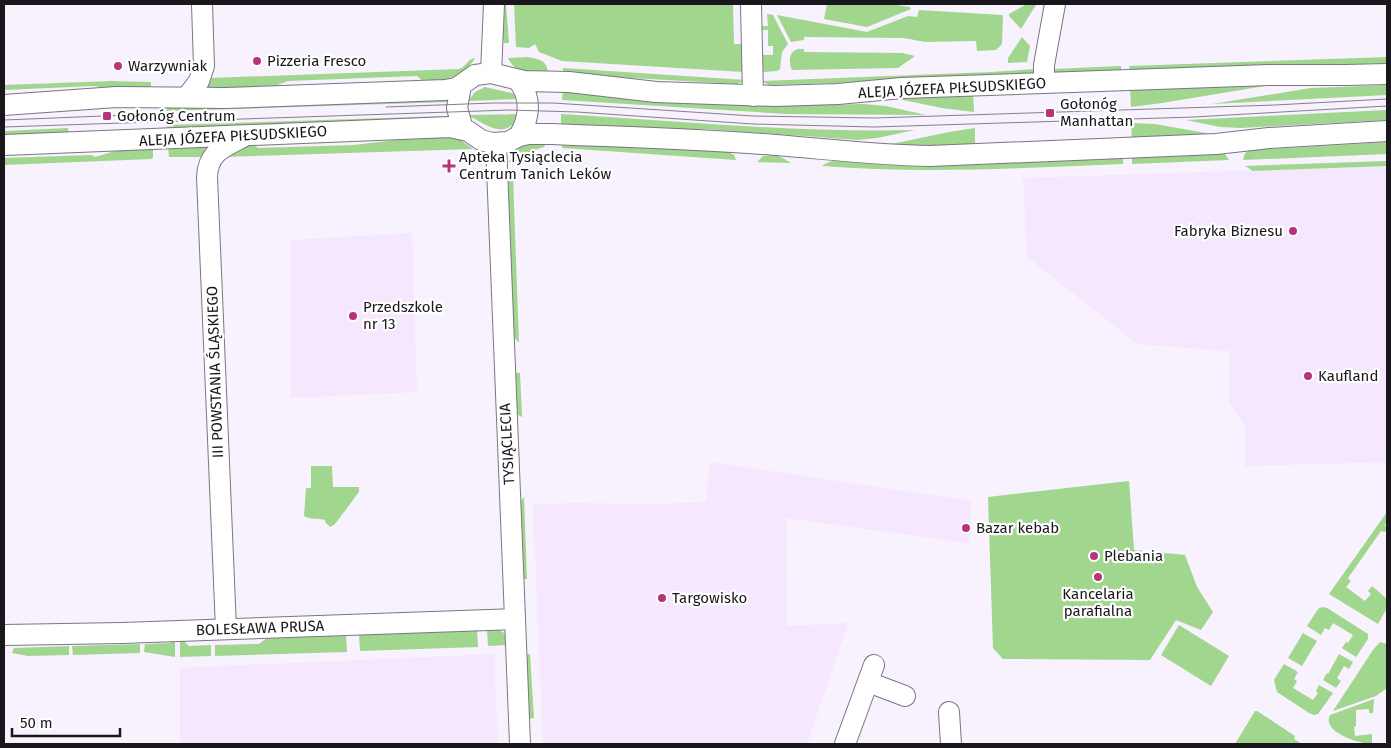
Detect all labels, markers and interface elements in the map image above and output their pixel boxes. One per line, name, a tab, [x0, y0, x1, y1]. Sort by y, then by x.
place label: Pizzeria Fresco	[267, 52, 366, 70]
marker: Pizzeria Fresco	[251, 55, 263, 67]
place label: Warzywniak	[128, 57, 208, 75]
marker: Warzywniak	[112, 60, 124, 72]
street label: ALEJA JÓZEFA PIŁSUDSKIEGO	[858, 74, 1046, 102]
place label: Gołonóg Manhattan	[1060, 95, 1133, 130]
place label: Gołonóg Centrum	[117, 107, 236, 125]
marker: Gołonóg Manhattan	[1044, 107, 1056, 119]
marker: Gołonóg Centrum	[101, 110, 113, 122]
street label: ALEJA JÓZEFA PIŁSUDSKIEGO	[139, 122, 327, 150]
place label: Apteka Tysiąclecia Centrum Tanich Leków	[459, 148, 612, 183]
marker: Apteka Tysiąclecia Centrum Tanich Leków	[443, 160, 455, 172]
place label: Fabryka Biznesu	[1174, 222, 1283, 240]
marker: Fabryka Biznesu	[1287, 225, 1299, 237]
street label: III POWSTANIA ŚLĄSKIEGO	[203, 285, 227, 459]
place label: Przedszkole nr 13	[363, 298, 443, 333]
marker: Przedszkole nr 13	[347, 310, 359, 322]
place label: Kaufland	[1318, 367, 1378, 385]
marker: Kaufland	[1302, 370, 1314, 382]
street label: TYSIĄCLECIA	[496, 402, 518, 485]
place label: Bazar kebab	[976, 519, 1059, 537]
marker: Bazar kebab	[960, 522, 972, 534]
place label: Plebania	[1104, 547, 1163, 565]
marker: Plebania	[1088, 550, 1100, 562]
marker: Kancelaria parafialna	[1092, 571, 1104, 583]
place label: Kancelaria parafialna	[1062, 585, 1134, 620]
place label: Targowisko	[672, 589, 747, 607]
marker: Targowisko	[656, 592, 668, 604]
street label: BOLESŁAWA PRUSA	[195, 617, 325, 639]
scale bar	[12, 706, 120, 738]
text: 50 m	[20, 714, 53, 732]

